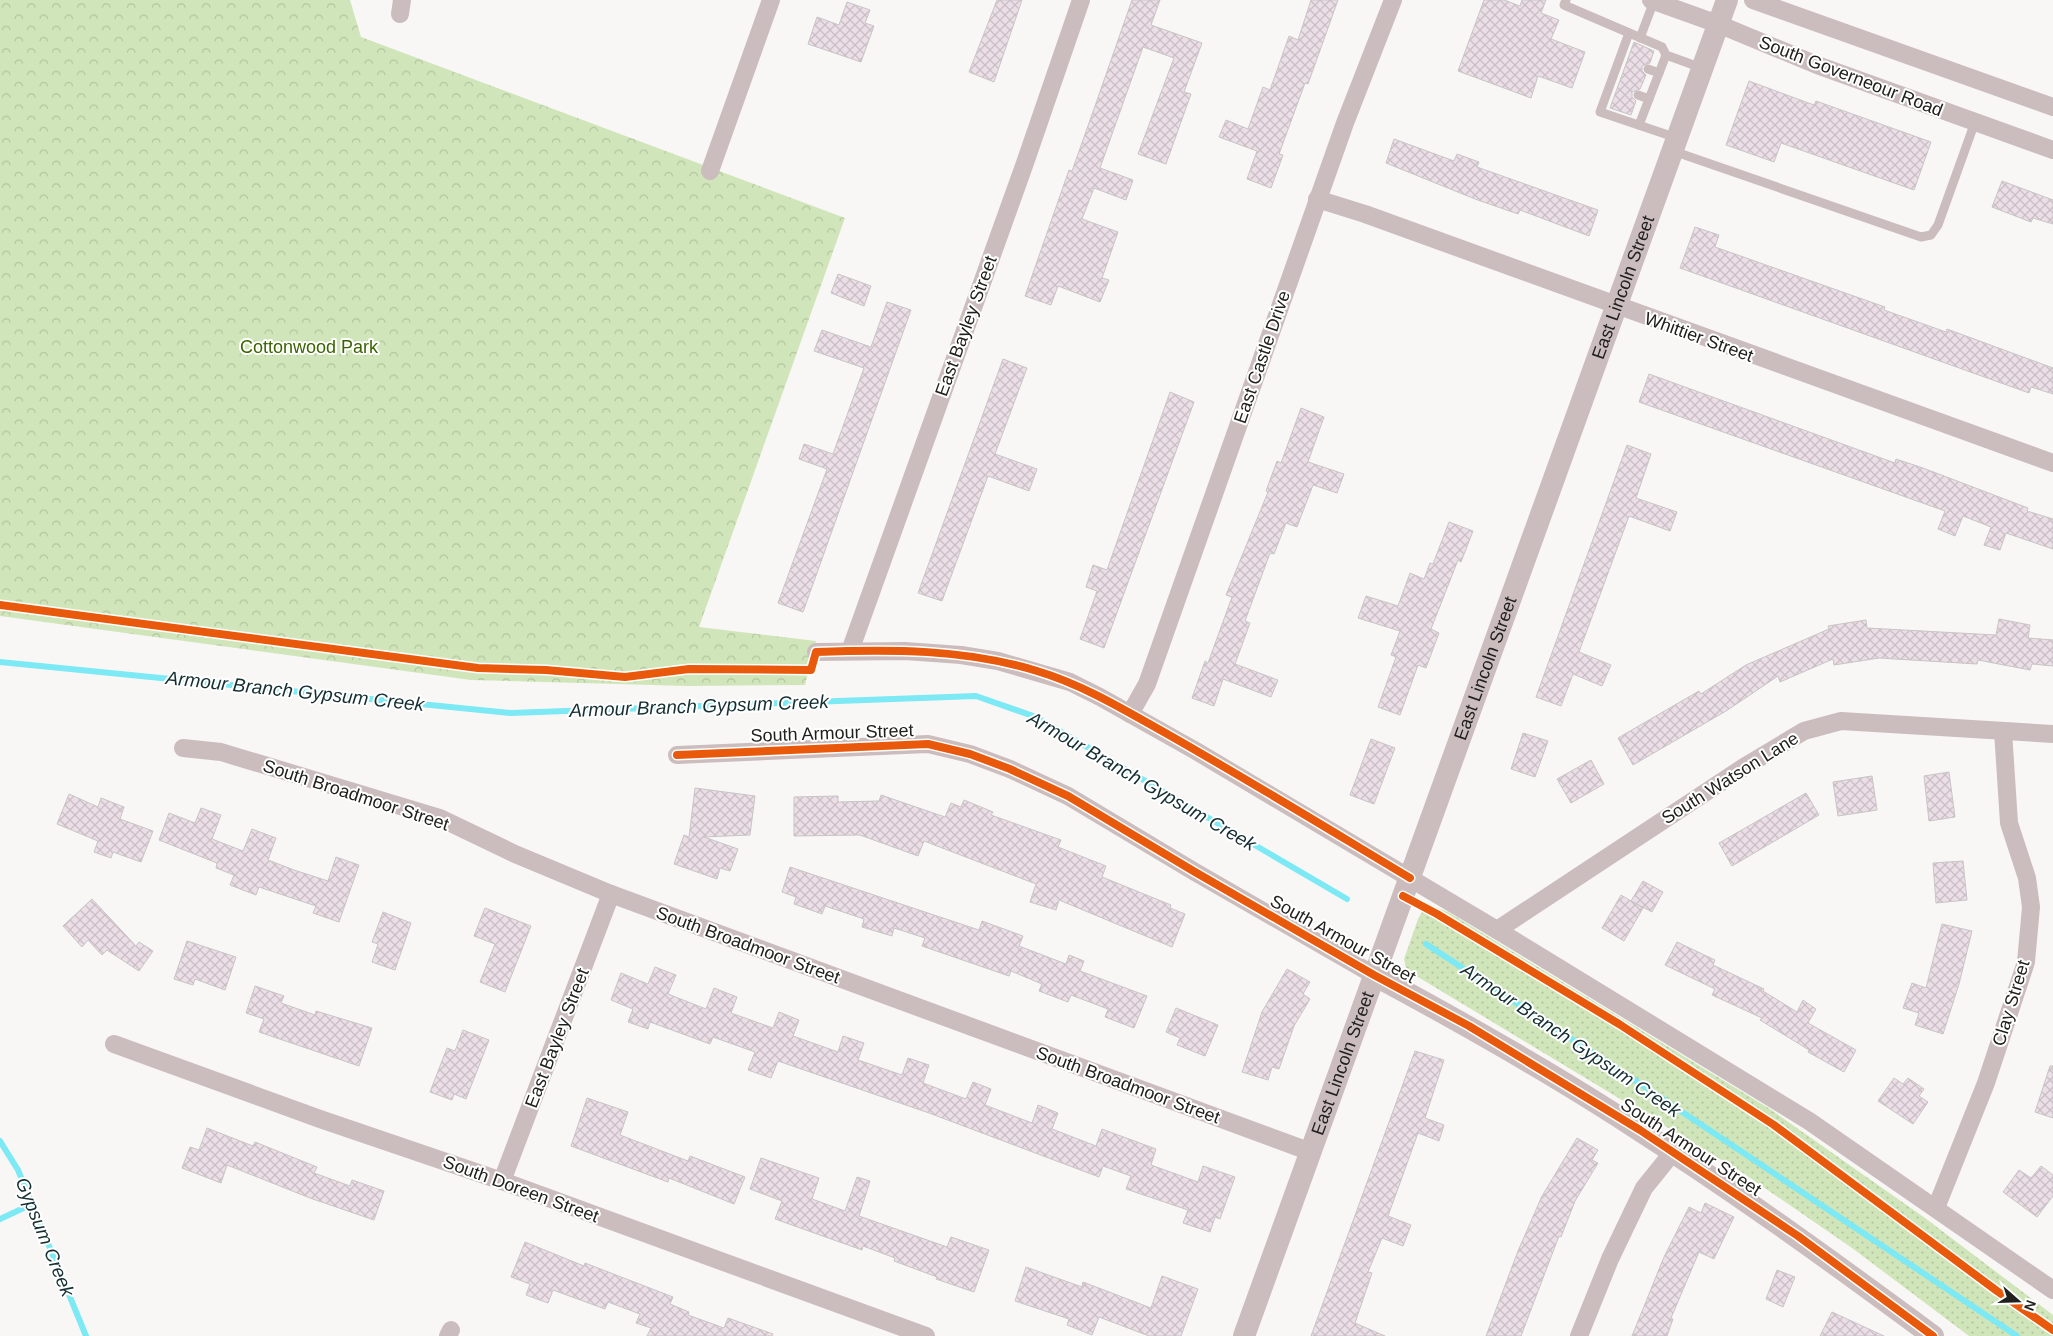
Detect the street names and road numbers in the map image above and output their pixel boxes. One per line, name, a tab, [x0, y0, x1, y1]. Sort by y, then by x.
street label: South Governeour Road	[1756, 32, 1946, 120]
street label: East Lincoln Street	[1588, 213, 1658, 362]
street label: East Bayley Street	[931, 253, 1001, 399]
street label: East Castle Drive	[1230, 288, 1294, 426]
street label: Whittier Street	[1642, 308, 1756, 366]
street label: East Lincoln Street	[1450, 594, 1521, 743]
street label: South Armour Street	[750, 720, 914, 746]
street label: South Watson Lane	[1658, 728, 1802, 828]
street label: South Broadmoor Street	[261, 755, 451, 835]
street label: South Armour Street	[1267, 891, 1419, 987]
street label: South Broadmoor Street	[653, 902, 843, 988]
street label: Clay Street	[1988, 957, 2034, 1049]
street label: East Bayley Street	[521, 965, 593, 1111]
street label: East Lincoln Street	[1307, 989, 1378, 1138]
street label: South Broadmoor Street	[1033, 1042, 1223, 1128]
street label: South Armour Street	[1617, 1094, 1765, 1200]
street label: South Doreen Street	[440, 1152, 602, 1226]

